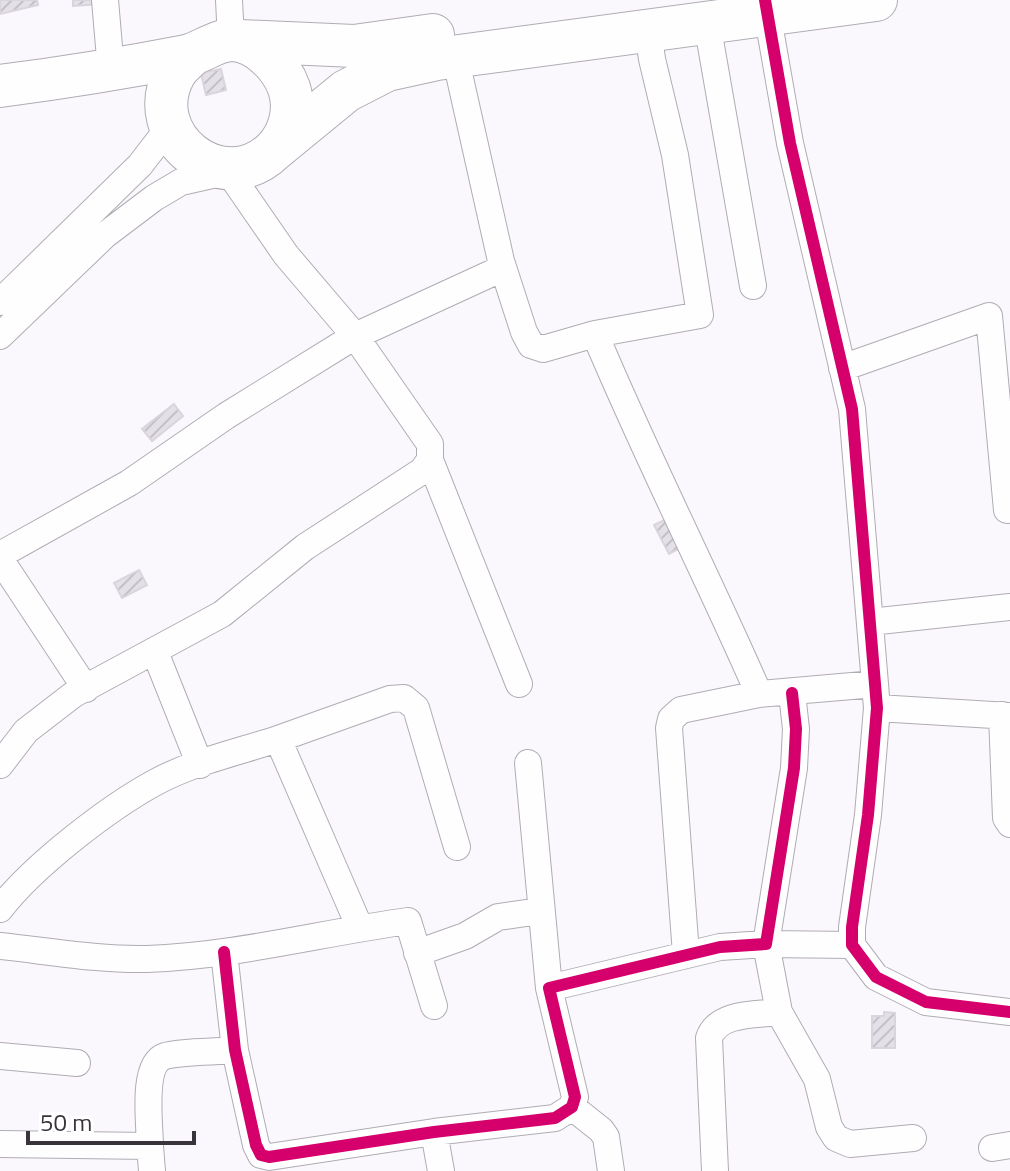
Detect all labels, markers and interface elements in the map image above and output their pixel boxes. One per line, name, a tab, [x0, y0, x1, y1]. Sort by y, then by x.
scale bar	[28, 1095, 194, 1145]
text: 50 m	[40, 1104, 92, 1140]

